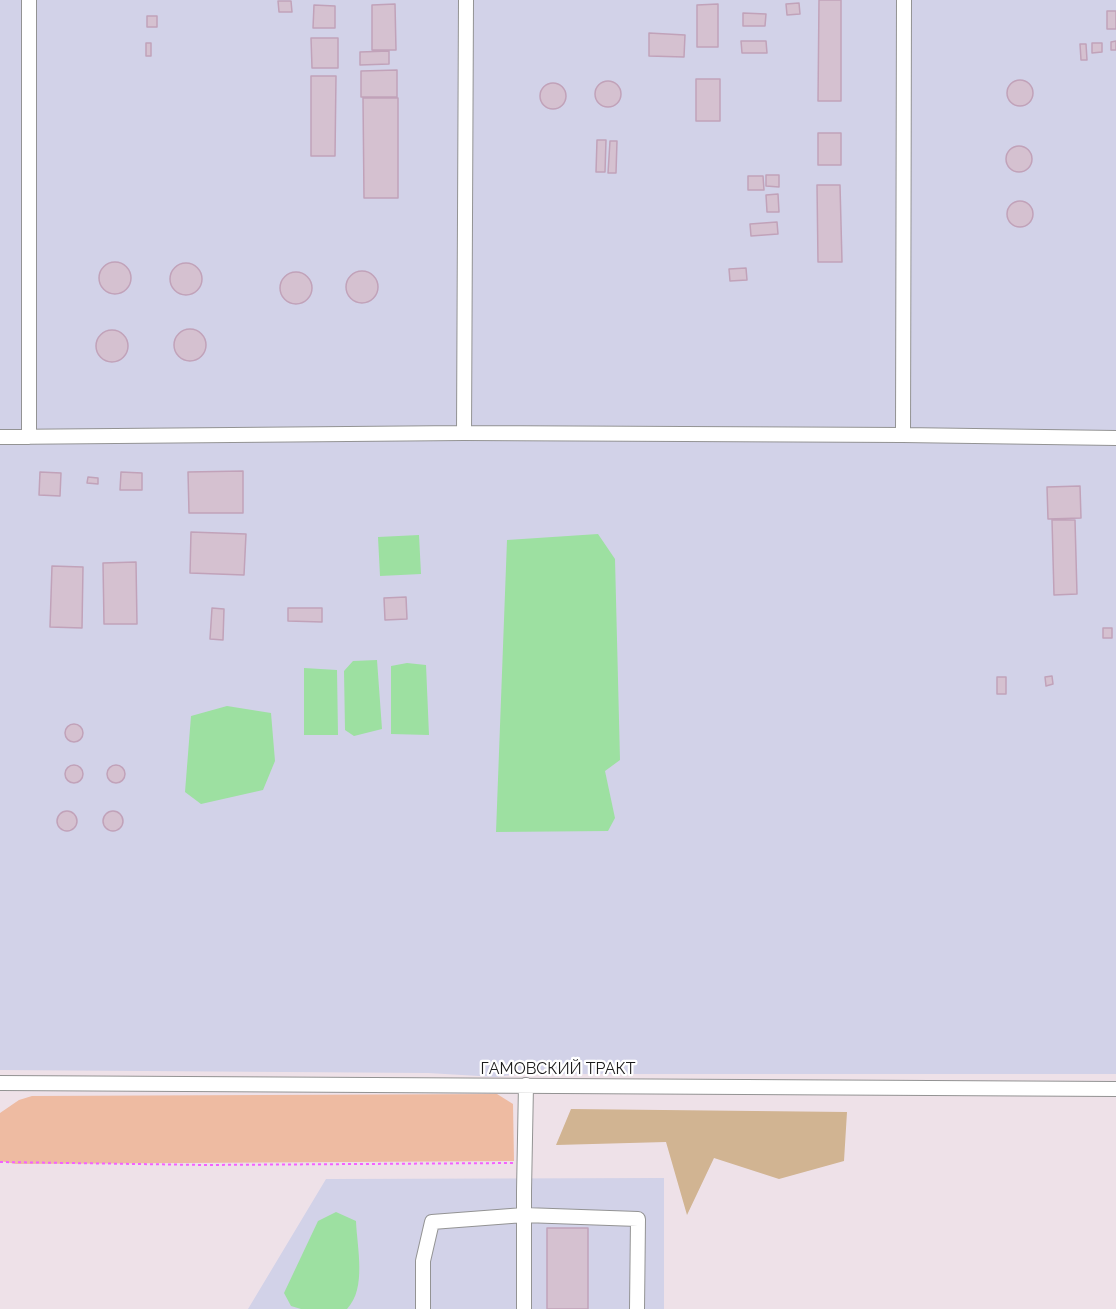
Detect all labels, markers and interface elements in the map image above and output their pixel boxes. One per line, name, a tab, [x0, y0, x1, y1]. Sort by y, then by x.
street label: ГАМОВСКИЙ ТРАКТ	[481, 1059, 635, 1079]

